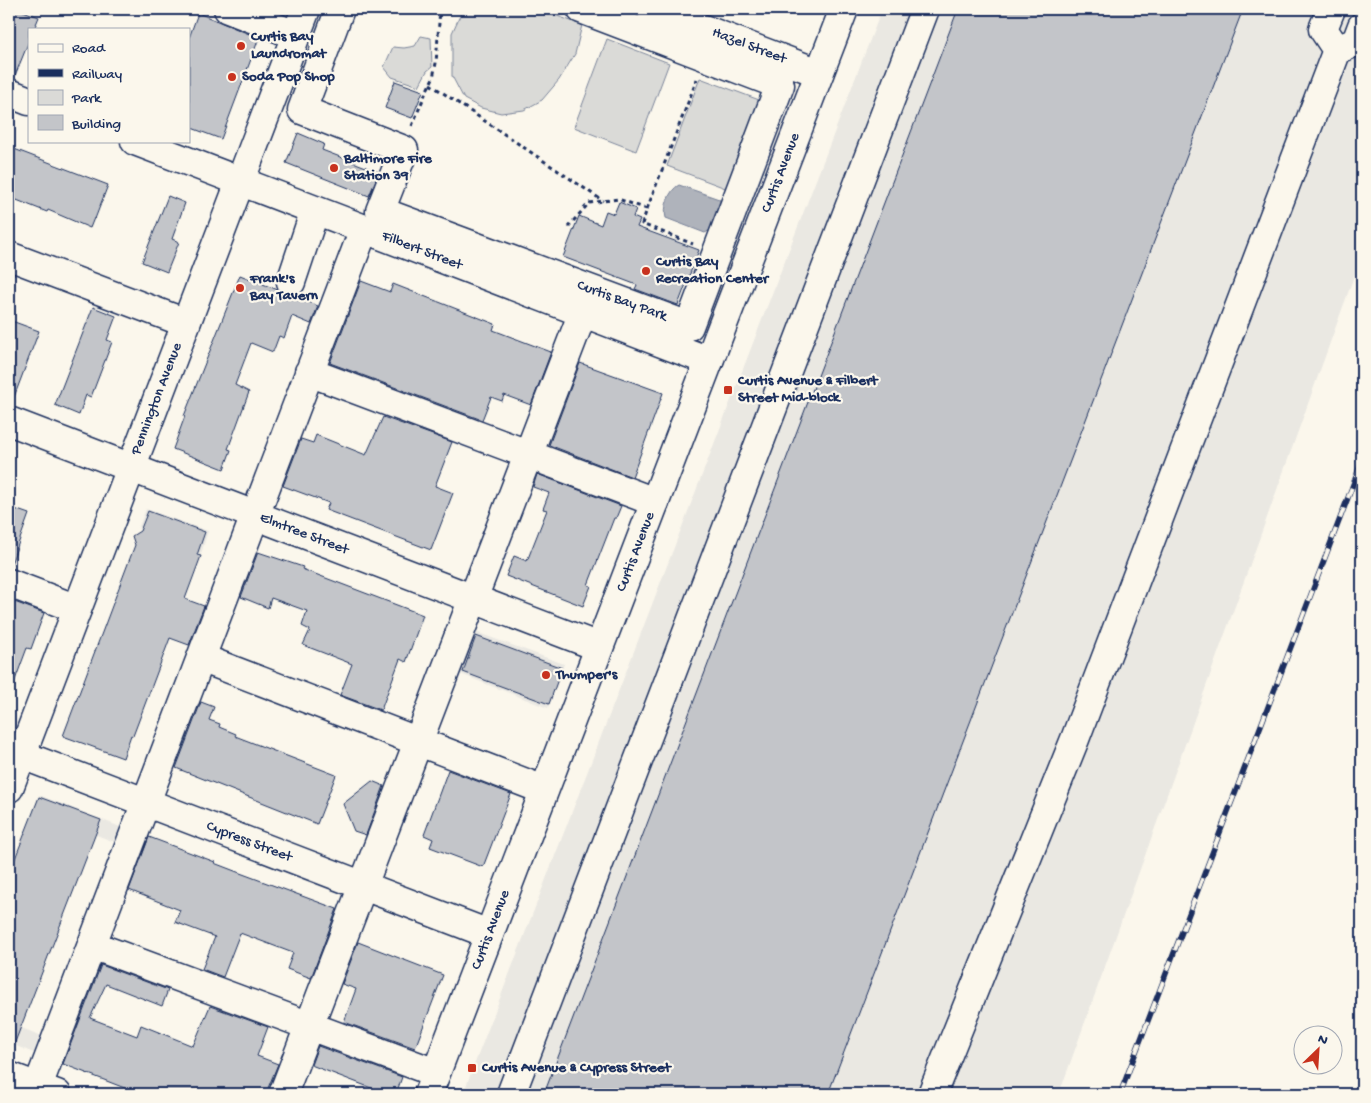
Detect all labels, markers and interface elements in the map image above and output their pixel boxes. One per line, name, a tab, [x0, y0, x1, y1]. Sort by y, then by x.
street label: Hazel Street	[709, 24, 790, 69]
legend	[28, 28, 190, 142]
place label: Curtis Bay Laundromat	[250, 28, 328, 63]
text: Road	[72, 40, 106, 58]
marker: Curtis Bay Laundromat	[235, 40, 247, 52]
text: Railway	[72, 66, 123, 84]
place label: Soda Pop Shop	[242, 68, 335, 86]
marker: Soda Pop Shop	[226, 71, 238, 83]
text: Park	[71, 90, 102, 108]
text: Building	[71, 116, 121, 134]
street label: Curtis Avenue	[758, 130, 805, 215]
place label: Baltimore Fire Station 39	[343, 150, 433, 185]
marker: Baltimore Fire Station 39	[328, 162, 340, 174]
street label: Filbert Street	[378, 227, 467, 275]
place label: Curtis Bay Recreation Center	[655, 253, 770, 288]
marker: Curtis Bay Recreation Center	[640, 265, 652, 277]
place label: Frank's Bay Tavern	[249, 270, 319, 305]
street label: Curtis Bay Park	[575, 276, 671, 326]
marker: Frank's Bay Tavern	[234, 282, 246, 294]
street label: Pennington Avenue	[127, 340, 187, 459]
place label: Curtis Avenue & Filbert Street Mid-block	[737, 372, 879, 407]
marker: Curtis Avenue & Filbert Street Mid-block	[722, 384, 734, 396]
street label: Elmtree Street	[257, 509, 353, 560]
street label: Curtis Avenue	[613, 509, 660, 594]
place label: Thumper's	[555, 666, 619, 684]
marker: Thumper's	[540, 669, 552, 681]
street label: Cypress Street	[204, 817, 296, 867]
street label: Curtis Avenue	[468, 887, 515, 972]
north arrow	[1294, 1026, 1344, 1076]
text: N	[1315, 1031, 1330, 1050]
place label: Curtis Avenue & Cypress Street	[481, 1059, 672, 1077]
marker: Curtis Avenue & Cypress Street	[466, 1062, 478, 1074]

